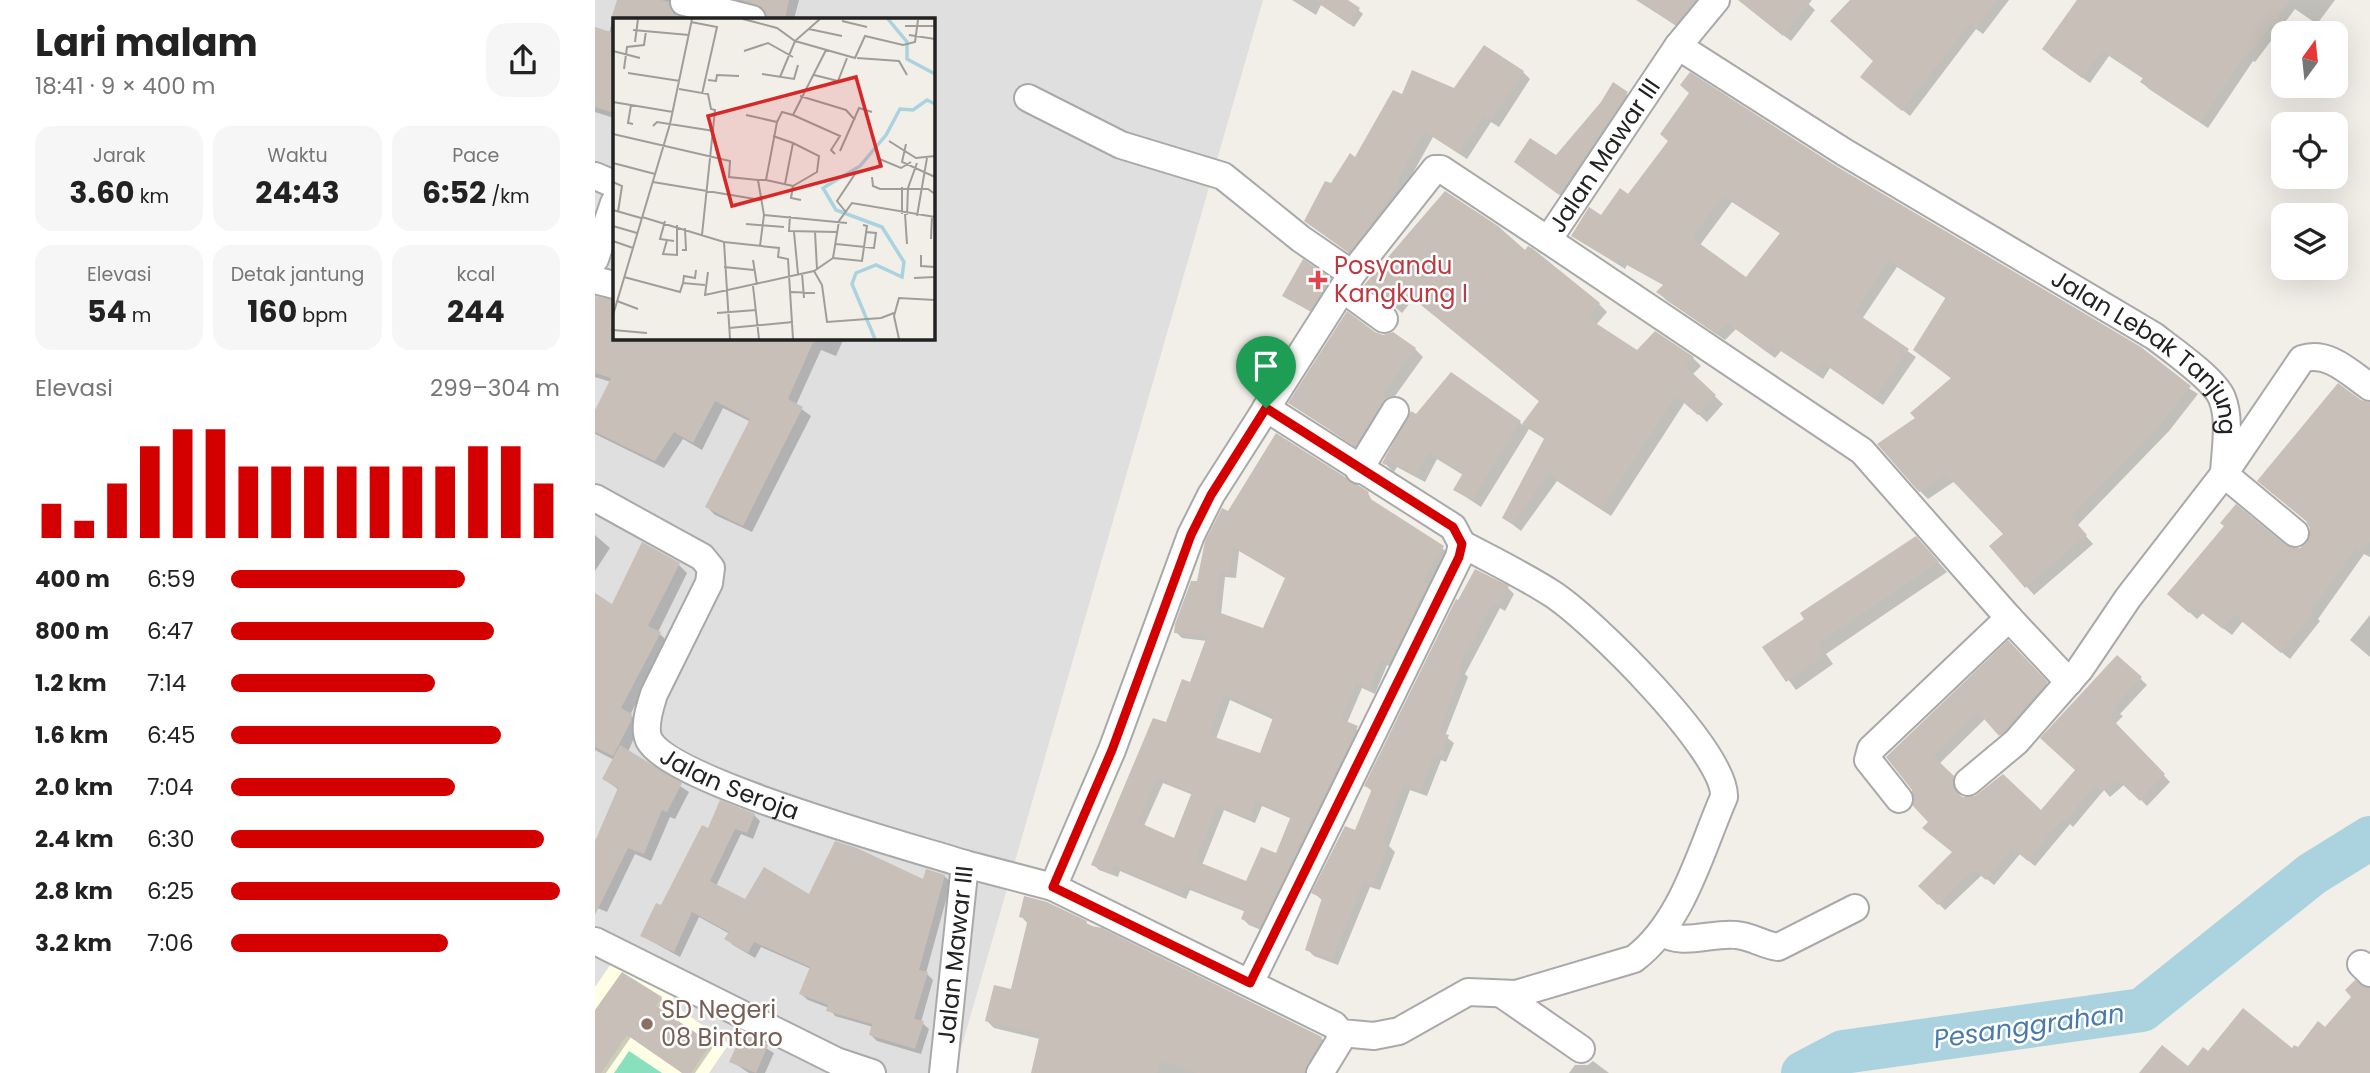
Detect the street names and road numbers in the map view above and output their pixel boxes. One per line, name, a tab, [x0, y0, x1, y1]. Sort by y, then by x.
street label: Jalan Mawar III	[1541, 72, 1668, 239]
street label: Jalan Lebak Tanjung	[2045, 262, 2244, 435]
street label: Jalan Seroja	[653, 740, 804, 828]
street label: Jalan Mawar III	[929, 864, 981, 1045]

